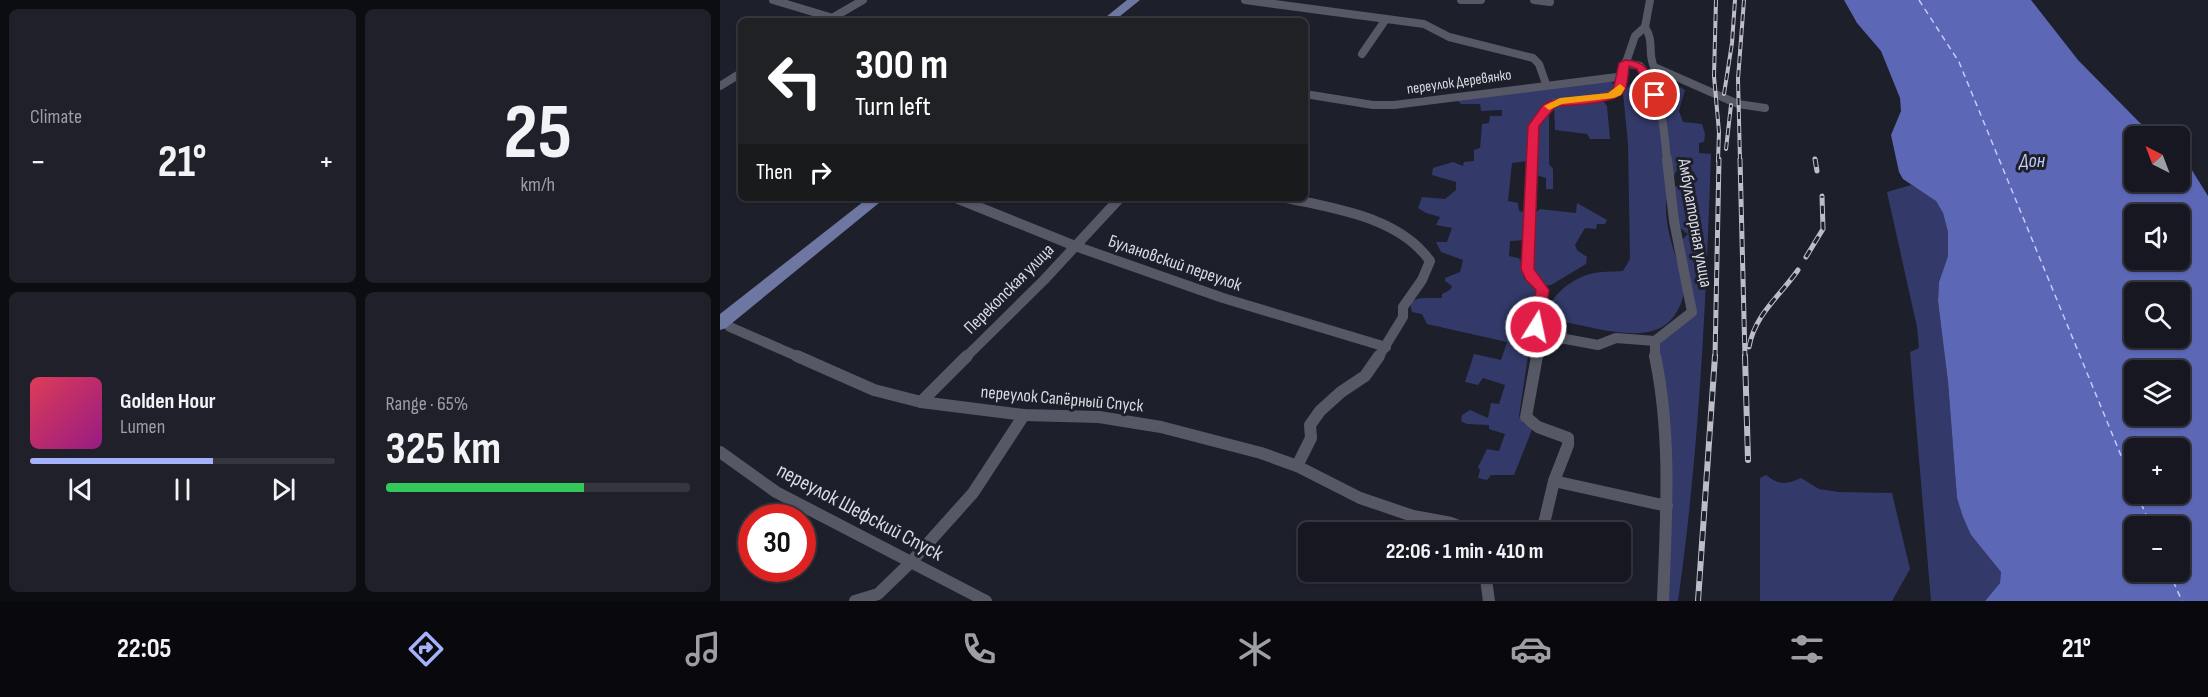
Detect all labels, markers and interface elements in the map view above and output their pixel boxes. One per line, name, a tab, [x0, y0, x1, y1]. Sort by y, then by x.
text: 300 m	[855, 40, 948, 91]
icon: left	[756, 42, 834, 120]
street label: переулок Деревянко	[1405, 65, 1513, 99]
pin	[1629, 69, 1680, 120]
icon: arrive	[1638, 78, 1671, 111]
text: 25	[504, 87, 572, 180]
text: Turn left	[855, 91, 931, 123]
text: Climate	[30, 105, 82, 129]
north arrow	[2124, 126, 2190, 192]
map controls	[2124, 126, 2190, 582]
text: 21°	[158, 135, 207, 190]
text: −	[30, 142, 46, 182]
text: +	[318, 142, 335, 182]
water label: Дон	[2018, 149, 2046, 173]
icon: right	[804, 156, 837, 189]
street label: Амбулаторная улица	[1673, 156, 1717, 289]
text: Then	[756, 159, 792, 186]
text: km/h	[520, 173, 555, 197]
button: sound	[2124, 204, 2190, 270]
street label: Булановский переулок	[1106, 230, 1245, 296]
street label: Перекопская улица	[960, 240, 1058, 338]
button: search	[2124, 282, 2190, 348]
position arrow	[1504, 295, 1568, 359]
button: layers	[2124, 360, 2190, 426]
street label: переулок Сапёрный Спуск	[980, 381, 1144, 417]
text: Golden Hour	[120, 388, 216, 415]
text: Range · 65%	[386, 392, 468, 416]
text: Lumen	[120, 415, 165, 439]
text: 325 km	[386, 422, 501, 477]
button: +	[2124, 438, 2190, 504]
street label: переулок Шефский Спуск	[773, 458, 947, 566]
icon: previous	[64, 473, 97, 506]
icon: pause	[166, 473, 199, 506]
icon: next	[267, 473, 300, 506]
speed limit sign: 30	[738, 504, 816, 582]
button: −	[2124, 516, 2190, 582]
text: 22:06 · 1 min · 410 m	[1386, 538, 1543, 565]
icon: directions	[405, 628, 447, 670]
icon: music	[682, 628, 724, 670]
icon: phone	[958, 628, 1000, 670]
icon: climate	[1234, 628, 1276, 670]
icon: car	[1510, 628, 1552, 670]
icon: filters	[1786, 628, 1828, 670]
text: 22:05	[117, 633, 171, 665]
text: 21°	[2062, 633, 2091, 665]

